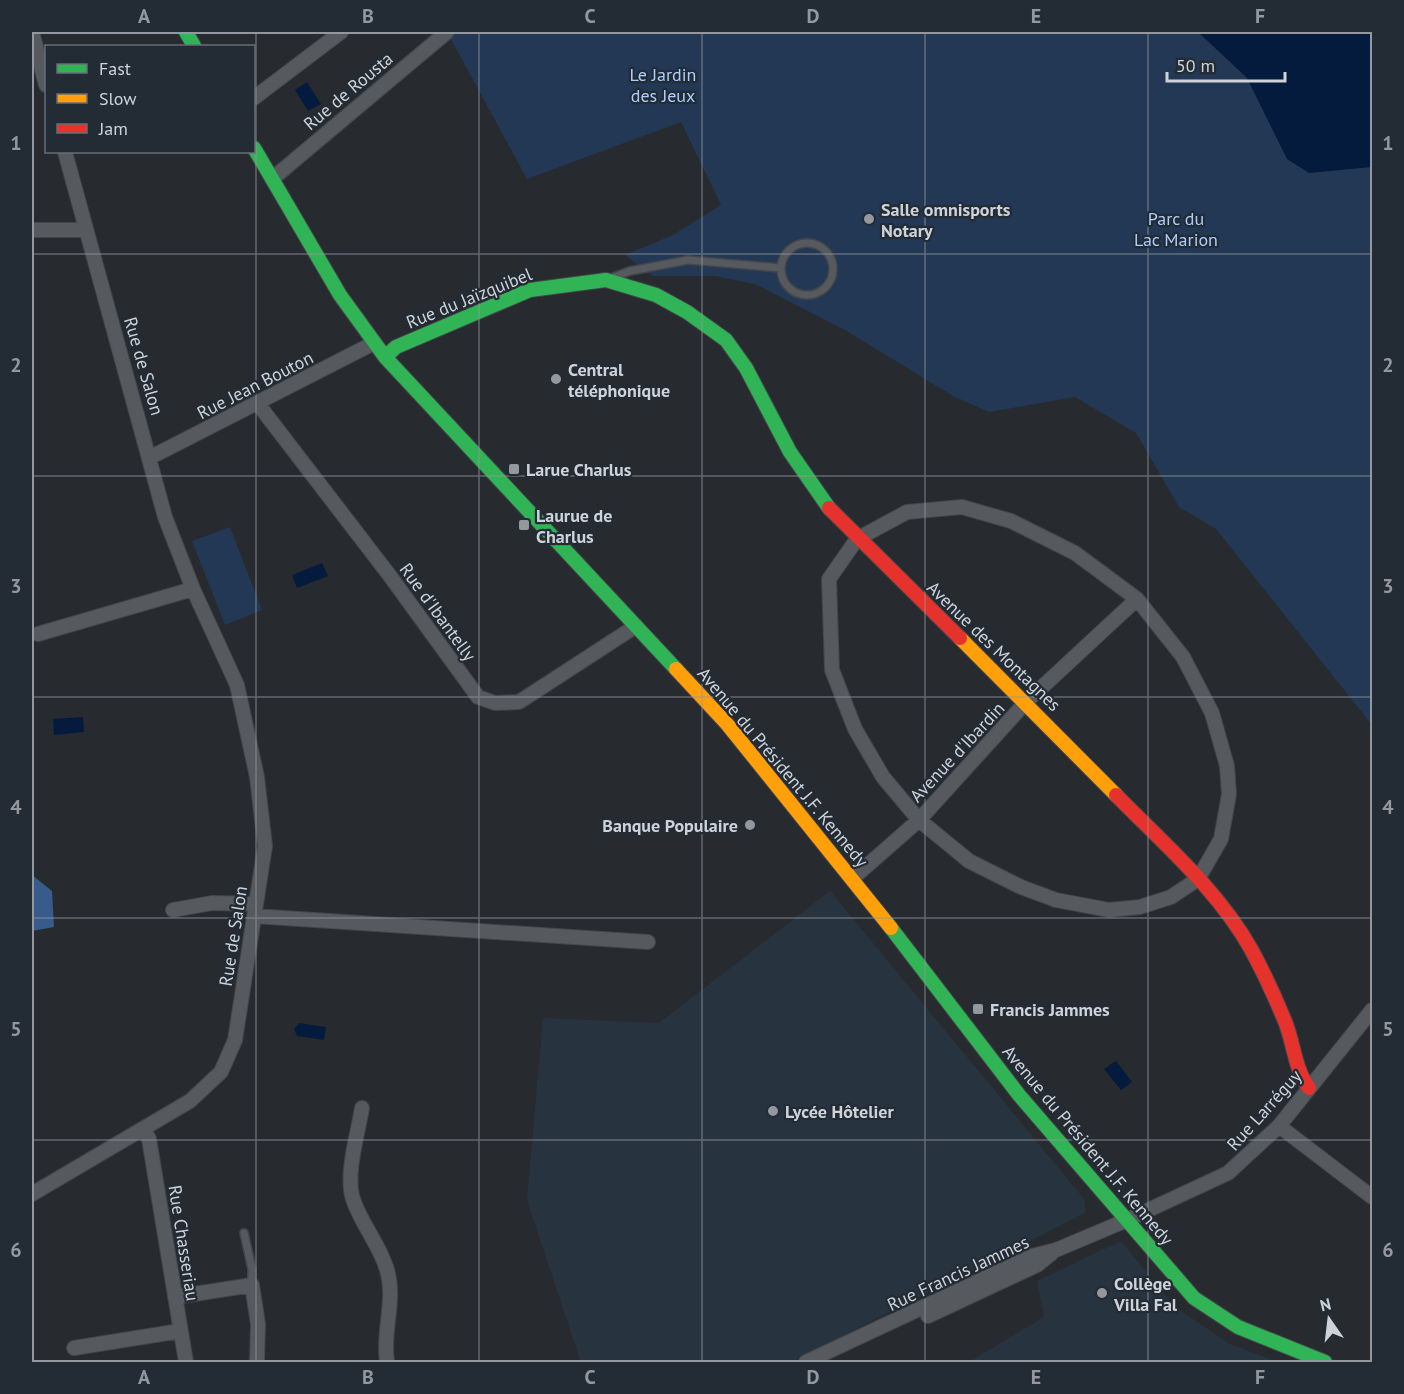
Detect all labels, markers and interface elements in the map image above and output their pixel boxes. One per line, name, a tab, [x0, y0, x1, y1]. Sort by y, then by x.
text: A	[138, 3, 151, 29]
text: B	[362, 3, 374, 29]
text: C	[584, 3, 596, 29]
text: D	[807, 3, 820, 29]
text: E	[1031, 3, 1041, 29]
text: F	[1255, 3, 1265, 29]
legend	[45, 45, 255, 153]
scale bar	[1167, 45, 1286, 83]
street label: Rue de Rousta	[299, 47, 397, 135]
text: 50 m	[1176, 54, 1215, 77]
text: Fast	[99, 57, 131, 80]
park label: Le Jardin des Jeux	[630, 63, 696, 107]
text: Slow	[99, 87, 137, 110]
text: Jam	[98, 117, 128, 140]
text: 1	[10, 130, 22, 156]
text: 1	[1382, 130, 1394, 156]
place label: Salle omnisports Notary	[881, 198, 1011, 242]
park label: Parc du Lac Marion	[1134, 207, 1218, 251]
marker: Salle omnisports Notary	[862, 212, 876, 226]
street label: Rue du Jaïzquibel	[403, 262, 536, 334]
street label: Rue de Salon	[119, 314, 169, 418]
street label: Rue Jean Bouton	[193, 346, 317, 424]
text: 2	[10, 352, 22, 378]
text: 2	[1382, 352, 1394, 378]
place label: Central téléphonique	[568, 358, 670, 402]
marker: Central téléphonique	[549, 372, 563, 386]
place label: Larue Charlus	[526, 458, 632, 481]
marker: Larue Charlus	[507, 462, 521, 476]
place label: Laurue de Charlus	[536, 504, 612, 548]
marker: Laurue de Charlus	[517, 518, 531, 532]
street label: Rue d'Ibantelly	[395, 559, 482, 666]
text: 3	[10, 573, 22, 599]
text: 3	[1382, 573, 1394, 599]
street label: Avenue des Montagnes	[922, 576, 1066, 716]
street label: Avenue du Président J.F. Kennedy	[693, 662, 874, 872]
street label: Avenue d'Ibardin	[905, 697, 1009, 807]
text: 4	[10, 794, 22, 820]
text: 4	[1382, 794, 1394, 820]
place label: Banque Populaire	[602, 814, 738, 837]
marker: Banque Populaire	[743, 818, 757, 832]
street label: Rue de Salon	[214, 884, 252, 988]
place label: Francis Jammes	[990, 998, 1110, 1021]
marker: Francis Jammes	[971, 1002, 985, 1016]
text: 5	[10, 1016, 22, 1042]
text: 5	[1382, 1016, 1394, 1042]
street label: Avenue du Président J.F. Kennedy	[998, 1040, 1179, 1250]
street label: Rue Larréguy	[1222, 1064, 1307, 1155]
place label: Lycée Hôtelier	[785, 1100, 894, 1123]
marker: Lycée Hôtelier	[766, 1104, 780, 1118]
street label: Rue Chasseriau	[163, 1183, 205, 1303]
street label: Rue Francis Jammes	[883, 1230, 1033, 1316]
text: 6	[10, 1237, 22, 1263]
text: 6	[1382, 1237, 1394, 1263]
place label: Collège Villa Fal	[1113, 1272, 1178, 1316]
marker: Collège Villa Fal	[1095, 1286, 1109, 1300]
north arrow	[1299, 1289, 1359, 1349]
text: N	[1318, 1293, 1333, 1315]
text: A	[138, 1364, 151, 1390]
text: B	[362, 1364, 374, 1390]
text: C	[584, 1364, 596, 1390]
text: D	[807, 1364, 820, 1390]
text: E	[1031, 1364, 1041, 1390]
text: F	[1255, 1364, 1265, 1390]

